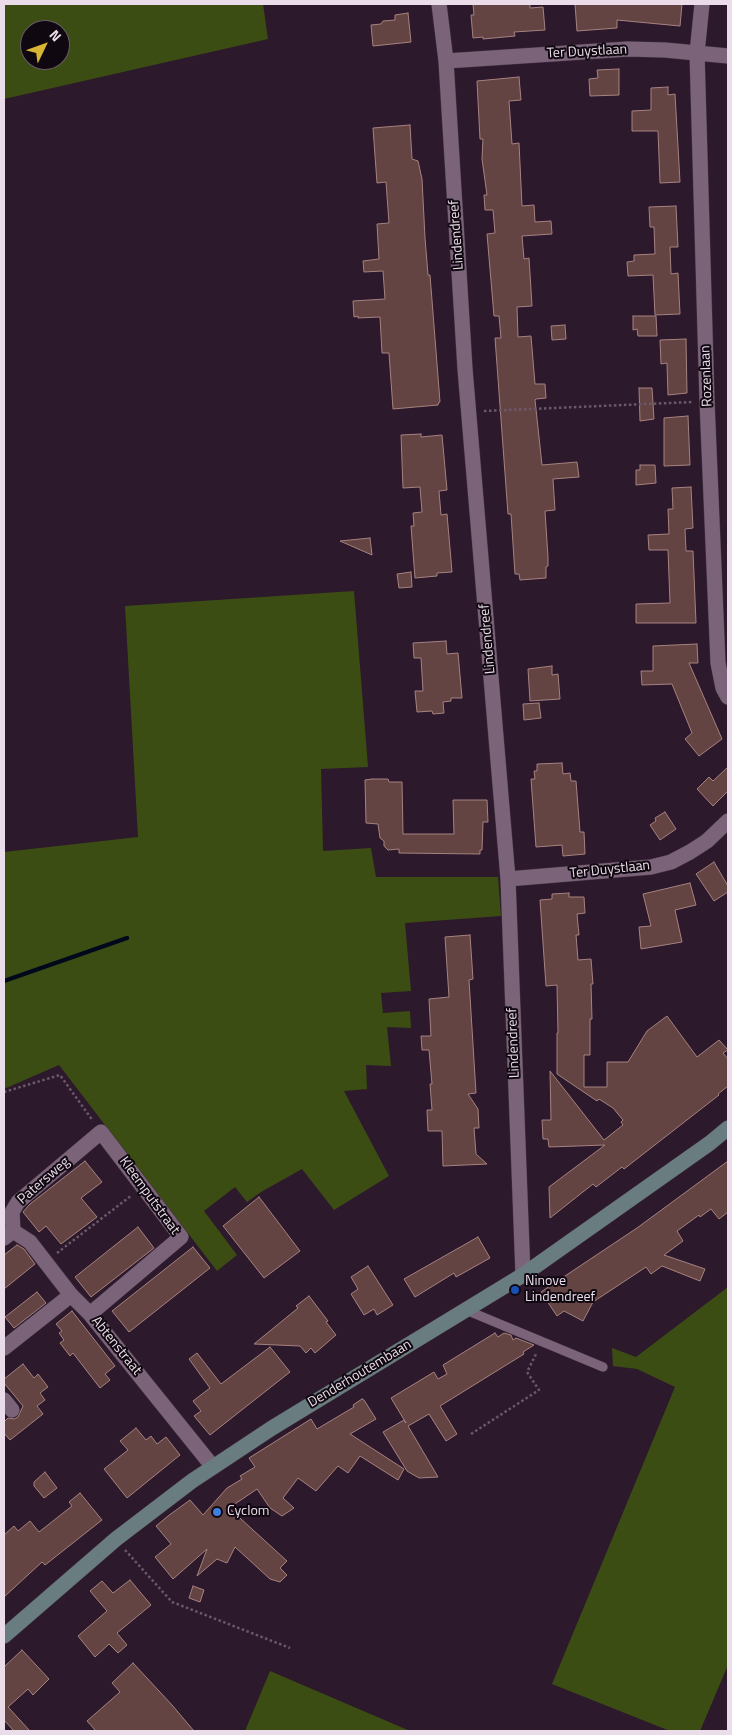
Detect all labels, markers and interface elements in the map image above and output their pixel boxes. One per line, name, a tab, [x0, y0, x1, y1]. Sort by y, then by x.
north arrow	[20, 20, 70, 70]
text: N	[45, 25, 67, 46]
street label: Ter Duystlaan	[546, 42, 628, 62]
street label: Lindendreef	[446, 199, 468, 271]
street label: Rozenlaan	[698, 345, 716, 407]
street label: Lindendreef	[477, 603, 499, 675]
street label: Ter Duystlaan	[569, 857, 651, 883]
street label: Lindendreef	[504, 1008, 524, 1078]
street label: Patersweg	[15, 1154, 73, 1208]
street label: Kleemputstraat	[115, 1154, 183, 1238]
place label: Ninove Lindendreef	[525, 1274, 595, 1306]
marker: Ninove Lindendreef	[509, 1284, 521, 1296]
street label: Abtenstraat	[87, 1313, 145, 1379]
street label: Denderhoutembaan	[305, 1336, 415, 1412]
place label: Cyclom	[227, 1504, 269, 1520]
marker: Cyclom	[211, 1506, 223, 1518]

